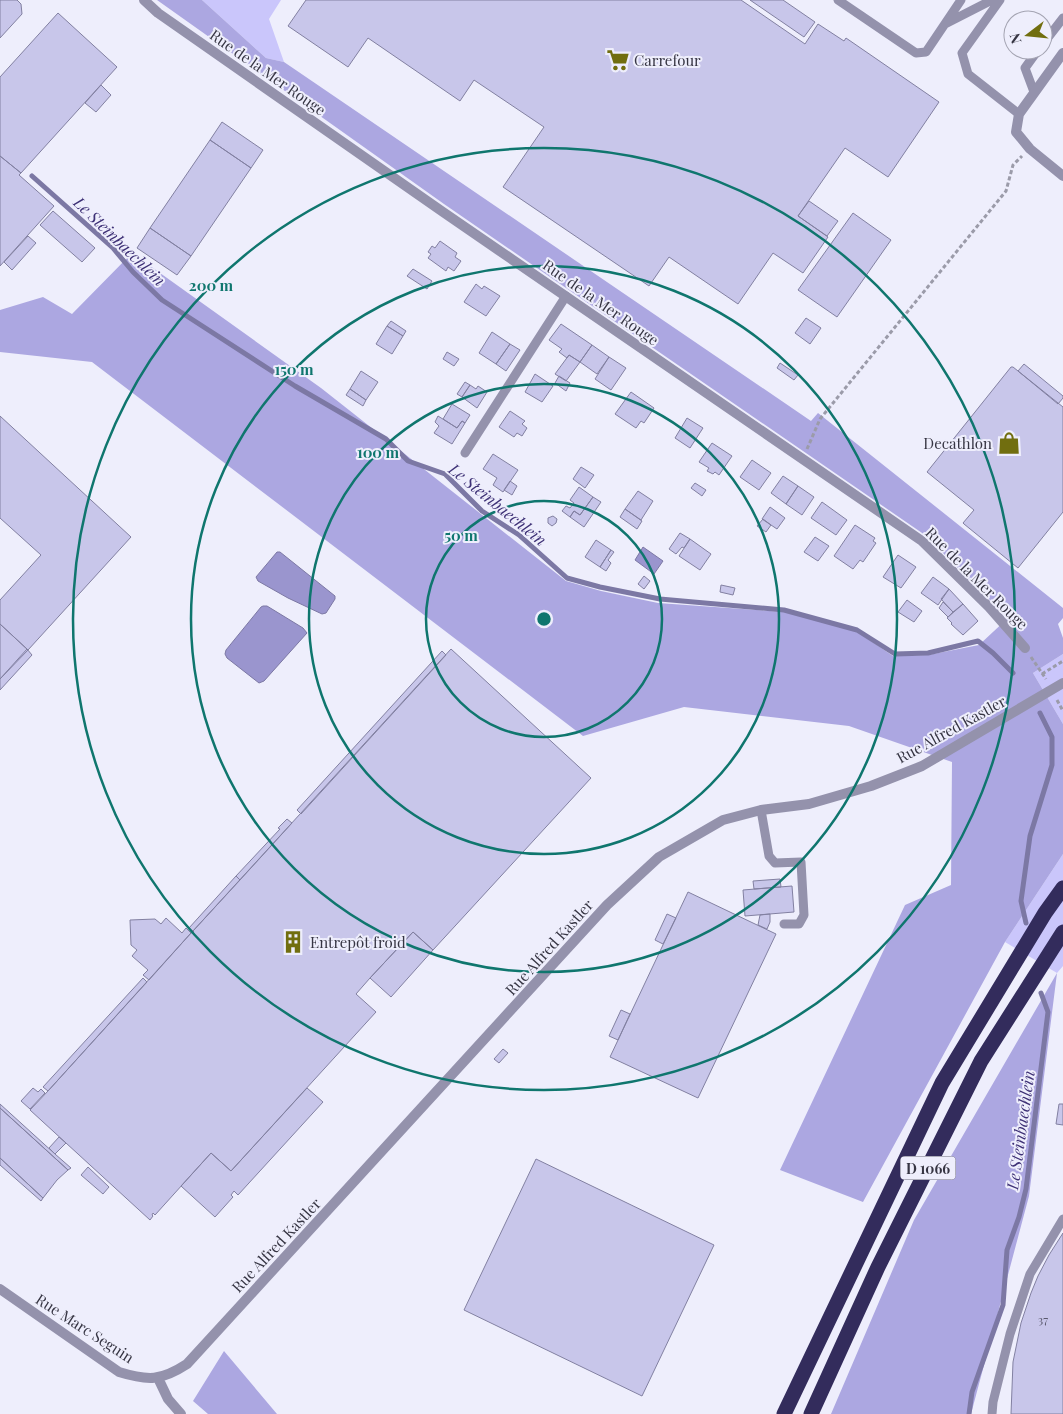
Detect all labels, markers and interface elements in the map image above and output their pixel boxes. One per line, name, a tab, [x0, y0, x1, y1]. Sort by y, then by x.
north arrow	[1003, 10, 1053, 60]
street label: Rue de la Mer Rouge	[206, 24, 330, 120]
text: N	[1004, 31, 1026, 46]
supermarket icon: Carrefour	[605, 47, 631, 73]
place label: Carrefour	[634, 50, 701, 70]
water label: Le Steinbaechlein	[69, 191, 170, 290]
street label: Rue de la Mer Rouge	[539, 254, 663, 350]
text: 200 m	[189, 275, 234, 295]
text: 150 m	[274, 359, 314, 379]
shop icon: Decathlon	[996, 430, 1022, 456]
place label: Decathlon	[923, 433, 992, 453]
text: 100 m	[357, 442, 400, 462]
water label: Le Steinbaechlein	[444, 458, 551, 550]
street label: Rue de la Mer Rouge	[921, 522, 1033, 634]
text: 50 m	[444, 525, 478, 545]
centre of rings	[535, 610, 553, 628]
street label: Rue Alfred Kastler	[893, 691, 1010, 767]
street label: Rue Alfred Kastler	[501, 895, 597, 999]
building icon: Entrepôt froid	[280, 929, 306, 955]
place label: Entrepôt froid	[310, 932, 406, 952]
water label: Le Steinbaechlein	[1001, 1069, 1039, 1192]
road number: D 1066	[900, 1156, 956, 1180]
street label: Rue Alfred Kastler	[227, 1193, 325, 1296]
street label: Rue Marc Seguin	[32, 1289, 138, 1367]
house number: 37	[1038, 1311, 1048, 1327]

